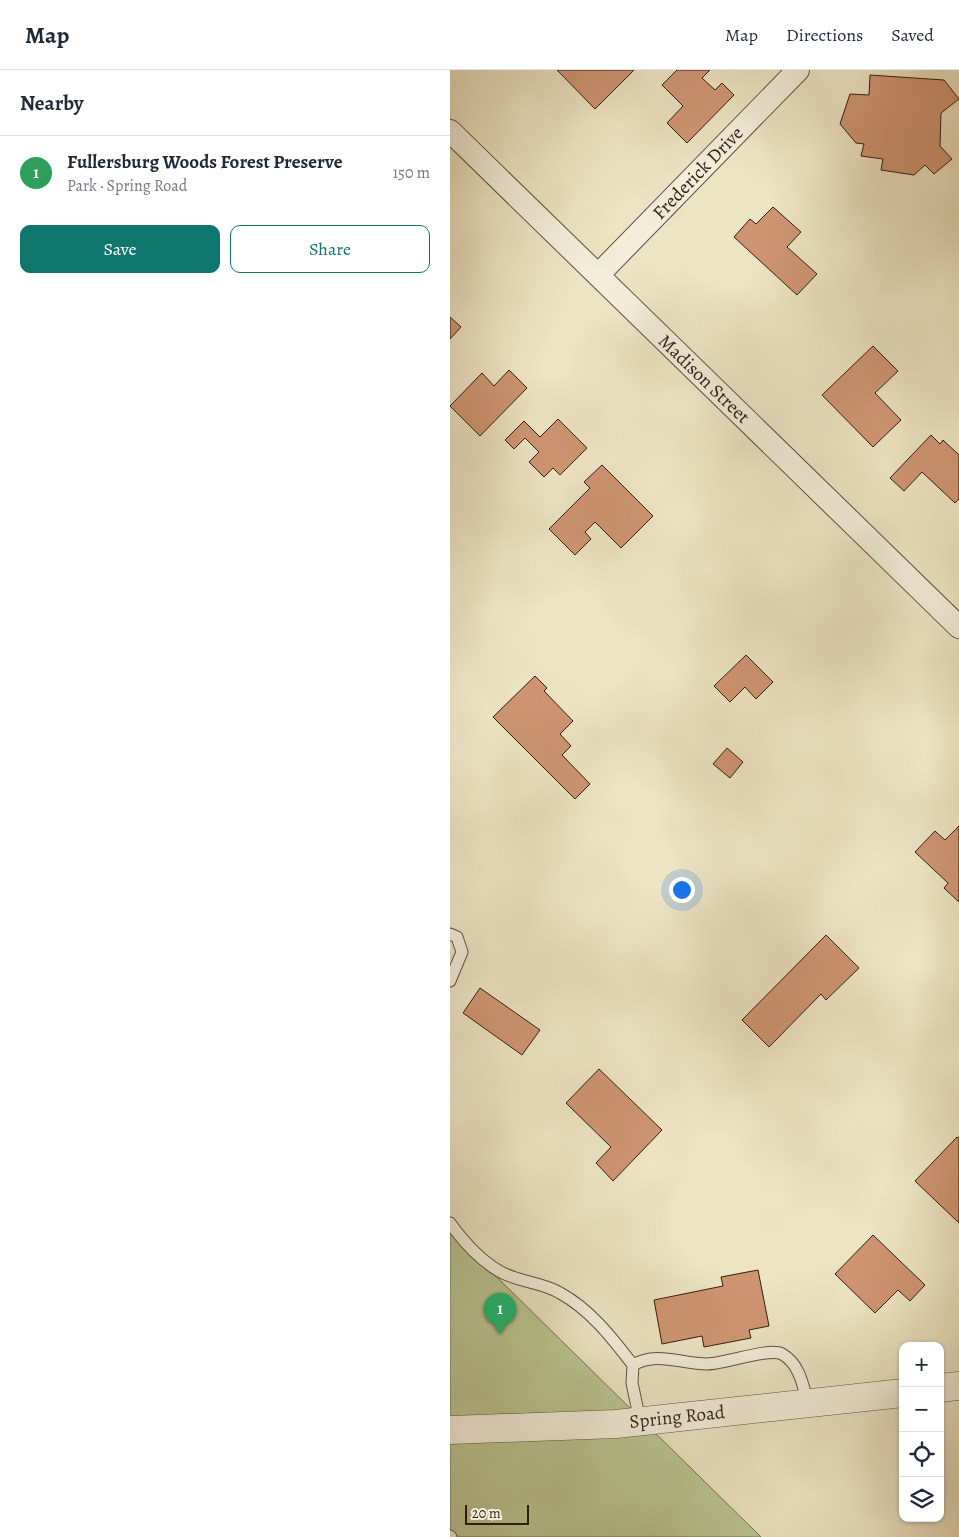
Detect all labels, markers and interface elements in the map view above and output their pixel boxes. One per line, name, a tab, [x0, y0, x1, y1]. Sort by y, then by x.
text: Map	[25, 19, 69, 51]
text: Map	[725, 23, 758, 47]
text: Directions	[786, 23, 863, 47]
text: Saved	[891, 23, 934, 47]
text: Nearby	[20, 89, 83, 117]
street label: Frederick Drive	[647, 121, 749, 225]
text: Fullersburg Woods Forest Preserve	[67, 149, 342, 175]
text: 1	[33, 162, 39, 184]
text: 150 m	[393, 162, 430, 184]
text: Park · Spring Road	[67, 175, 187, 197]
button: Save	[20, 225, 220, 273]
button: Share	[230, 225, 430, 273]
street label: Madison Street	[652, 329, 756, 429]
your location	[669, 877, 695, 903]
pin: 1	[484, 1293, 516, 1334]
map controls	[899, 1342, 944, 1522]
button: +	[899, 1342, 944, 1387]
button: −	[899, 1387, 944, 1432]
street label: Spring Road	[628, 1399, 727, 1435]
button: locate	[899, 1432, 944, 1477]
button: layers	[899, 1477, 944, 1522]
scale bar	[465, 1502, 529, 1525]
text: 20 m	[472, 1504, 501, 1523]

